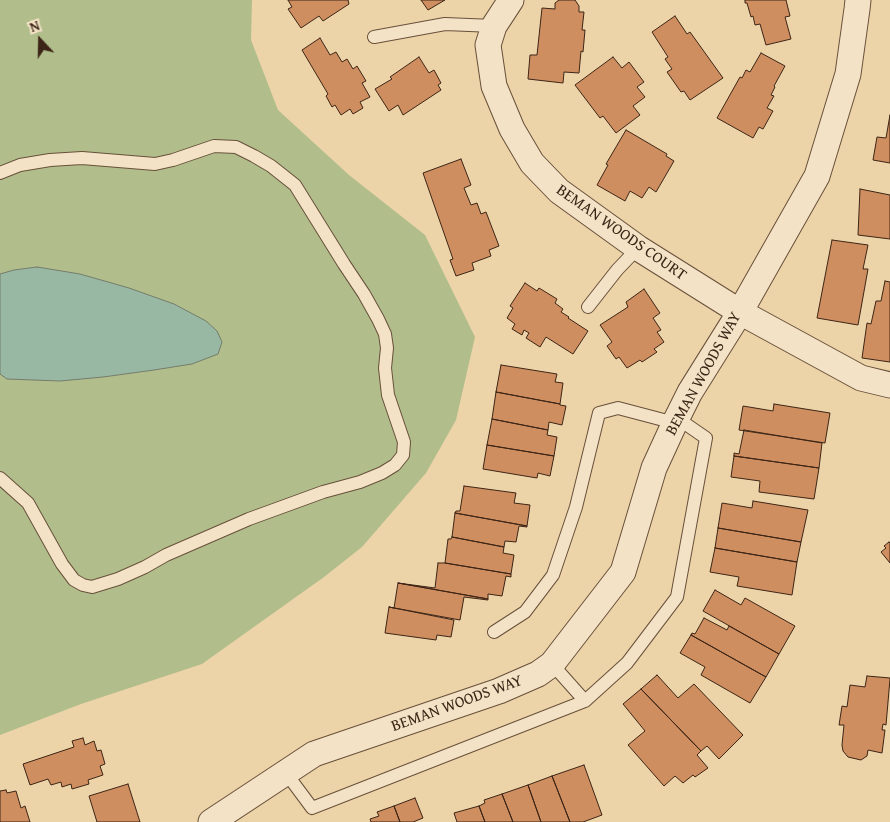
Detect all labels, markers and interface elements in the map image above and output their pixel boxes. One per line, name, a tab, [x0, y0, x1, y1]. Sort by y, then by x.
north arrow	[15, 15, 65, 65]
text: N	[27, 15, 43, 37]
street label: BEMAN WOODS COURT	[552, 181, 690, 285]
street label: BEMAN WOODS WAY	[662, 309, 746, 439]
street label: BEMAN WOODS WAY	[389, 671, 525, 737]

